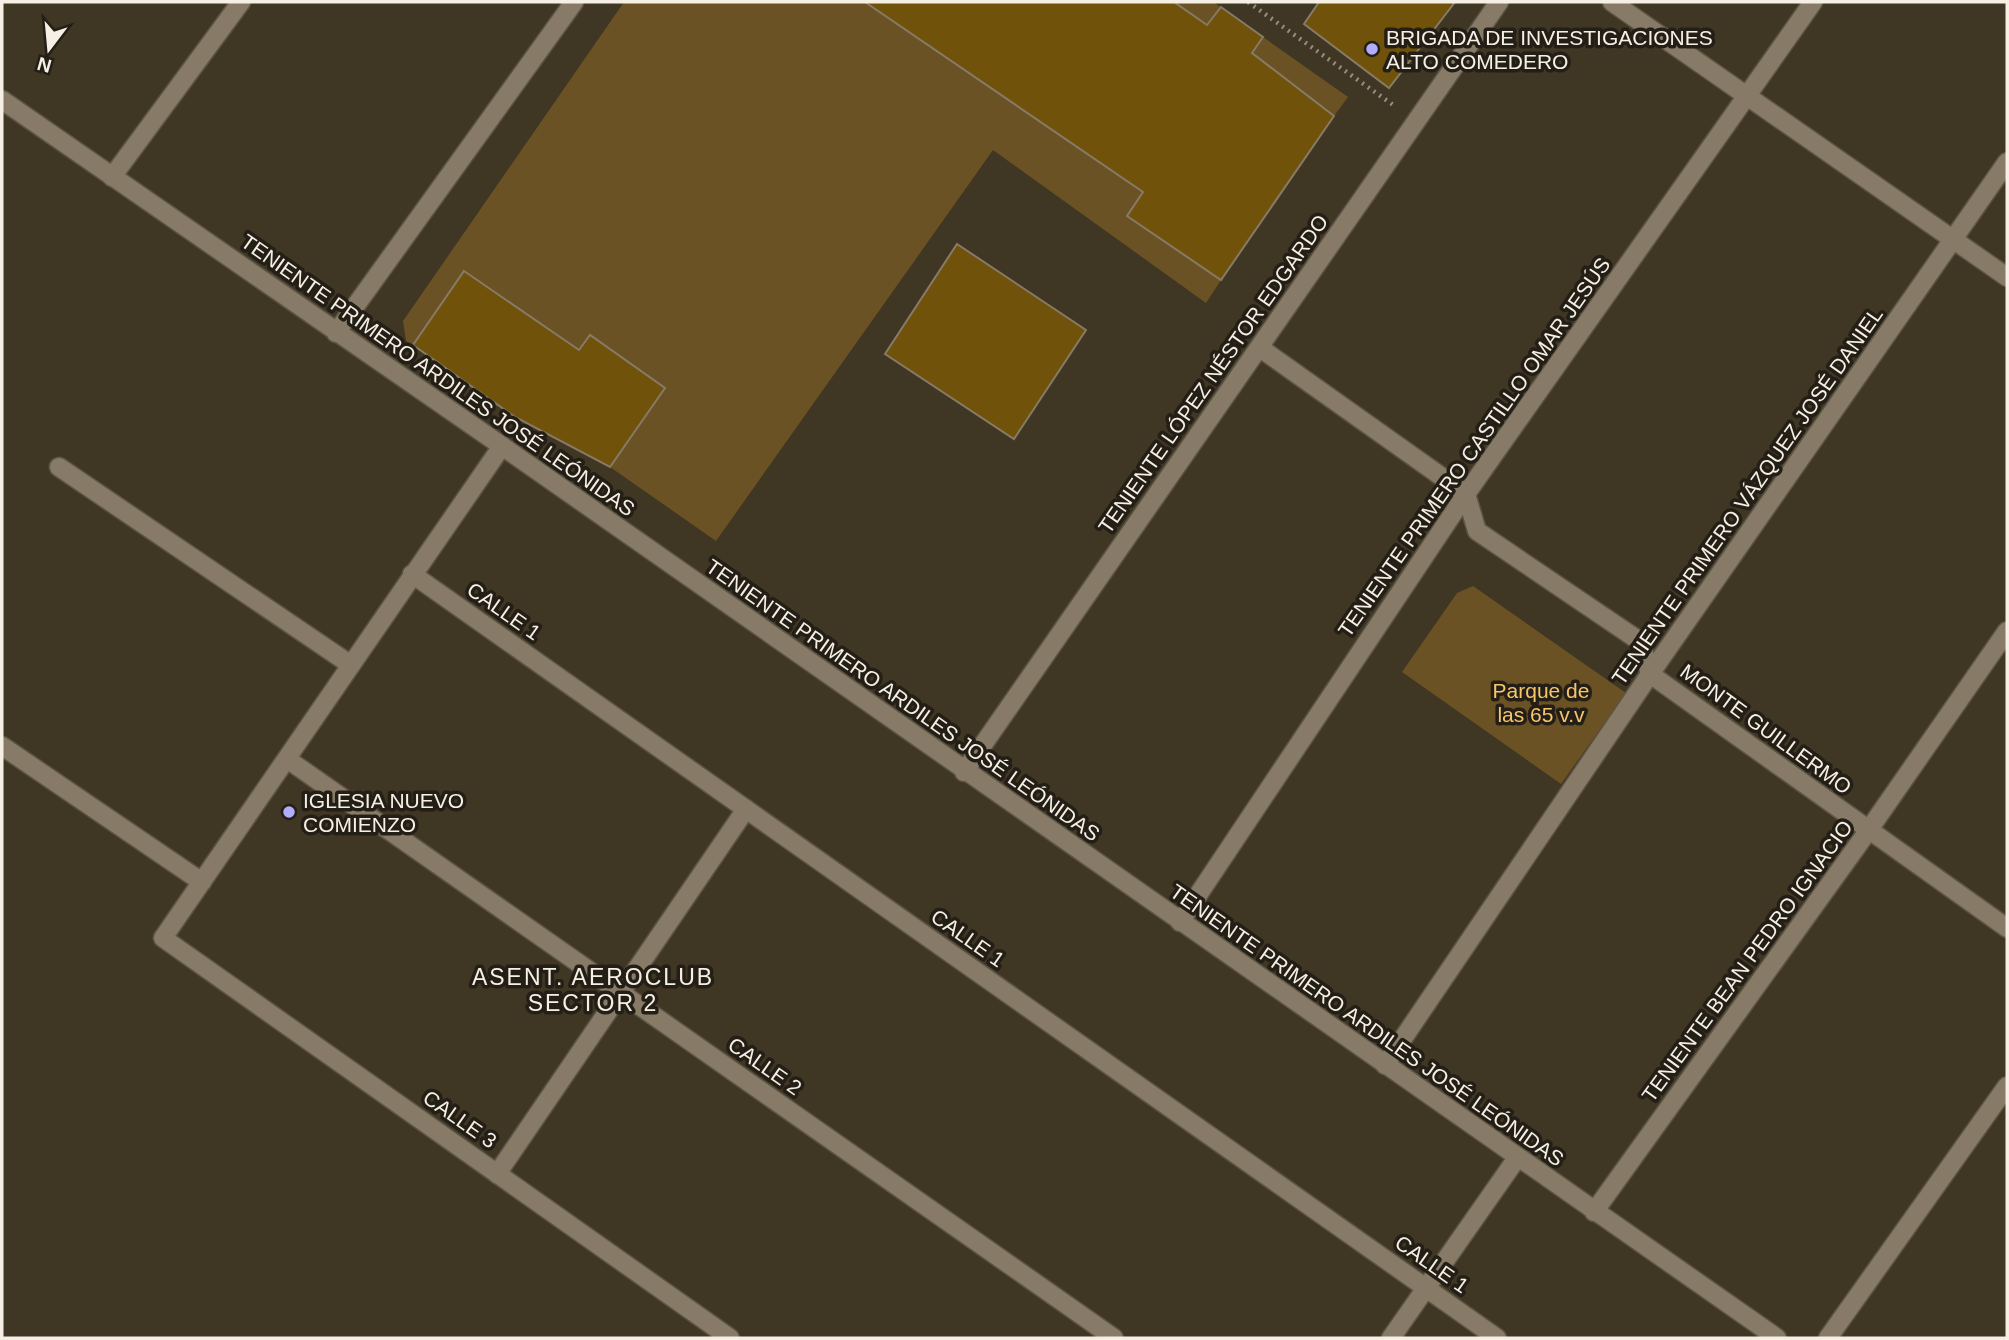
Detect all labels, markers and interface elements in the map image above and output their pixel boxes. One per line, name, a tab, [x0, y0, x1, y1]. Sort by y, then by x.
north arrow	[14, 14, 84, 84]
place label: BRIGADA DE INVESTIGACIONES ALTO COMEDERO	[1386, 26, 1713, 73]
marker: BRIGADA DE INVESTIGACIONES ALTO COMEDERO	[1364, 41, 1380, 57]
text: N	[35, 53, 54, 77]
street label: TENIENTE LÓPEZ NÉSTOR EDGARDO	[1094, 210, 1332, 538]
street label: TENIENTE PRIMERO ARDILES JOSÉ LEÓNIDAS	[237, 229, 639, 521]
street label: TENIENTE PRIMERO CASTILLO OMAR JESÚS	[1333, 253, 1615, 641]
street label: TENIENTE PRIMERO VÁZQUEZ JOSÉ DANIEL	[1607, 303, 1887, 689]
street label: TENIENTE PRIMERO ARDILES JOSÉ LEÓNIDAS	[702, 554, 1104, 846]
street label: CALLE 1	[463, 577, 545, 645]
street label: MONTE GUILLERMO	[1676, 659, 1856, 799]
park label: Parque de las 65 v.v	[1493, 679, 1589, 726]
place label: IGLESIA NUEVO COMIENZO	[303, 789, 464, 836]
marker: IGLESIA NUEVO COMIENZO	[281, 804, 297, 820]
street label: TENIENTE BEAN PEDRO IGNACIO	[1637, 816, 1857, 1106]
street label: TENIENTE PRIMERO ARDILES JOSÉ LEÓNIDAS	[1166, 879, 1568, 1171]
street label: CALLE 1	[927, 904, 1009, 972]
district label: ASENT. AEROCLUB SECTOR 2	[472, 964, 714, 1016]
street label: CALLE 2	[724, 1032, 806, 1100]
street label: CALLE 3	[419, 1085, 501, 1153]
street label: CALLE 1	[1391, 1230, 1473, 1298]

